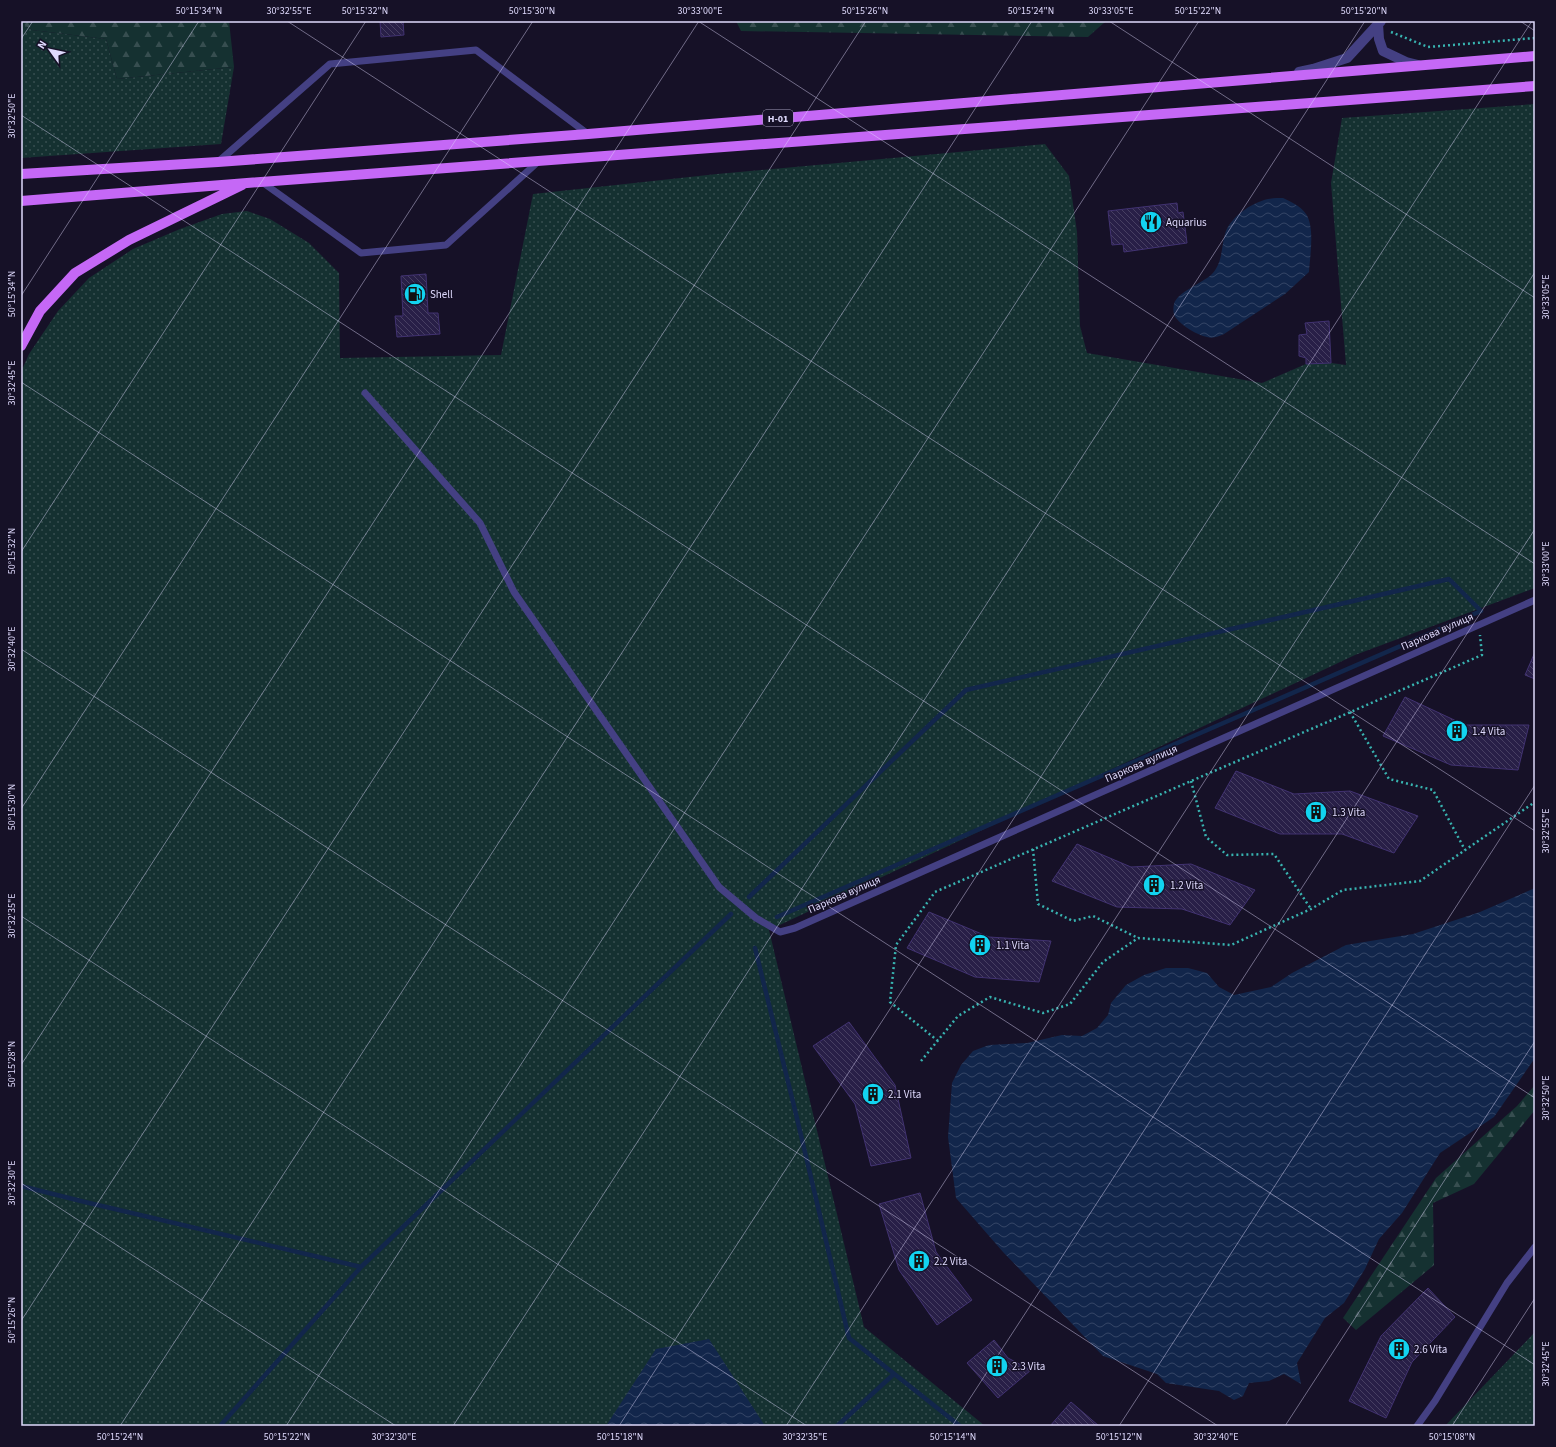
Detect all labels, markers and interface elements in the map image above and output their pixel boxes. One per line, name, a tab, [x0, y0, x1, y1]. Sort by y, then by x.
text: 50°15'34"N	[176, 4, 222, 18]
text: 30°32'55"E	[266, 4, 312, 18]
text: 50°15'32"N	[342, 4, 388, 18]
text: 50°15'30"N	[509, 4, 555, 18]
text: 30°33'00"E	[677, 4, 723, 18]
text: 50°15'26"N	[842, 4, 888, 18]
text: 50°15'24"N	[1008, 4, 1054, 18]
text: 30°33'05"E	[1088, 4, 1134, 18]
text: 50°15'22"N	[1175, 4, 1221, 18]
text: 50°15'20"N	[1341, 4, 1387, 18]
north arrow	[30, 30, 70, 70]
text: N	[34, 38, 50, 52]
text: 30°32'50"E	[5, 93, 19, 139]
road number: Н-01	[763, 110, 793, 126]
restaurant icon: Aquarius	[1138, 209, 1164, 235]
place label: Aquarius	[1166, 215, 1207, 230]
text: 50°15'34"N	[5, 271, 19, 317]
text: 30°33'05"E	[1539, 274, 1553, 320]
fuel station icon: Shell	[402, 281, 428, 307]
place label: Shell	[430, 287, 453, 302]
text: 30°32'45"E	[5, 360, 19, 406]
text: 50°15'32"N	[5, 528, 19, 574]
text: 30°33'00"E	[1539, 541, 1553, 587]
street label: Паркова вулиця	[1399, 609, 1476, 654]
text: 30°32'40"E	[5, 626, 19, 672]
building icon: 1.4 Vita	[1444, 718, 1470, 744]
place label: 1.4 Vita	[1472, 724, 1505, 739]
street label: Паркова вулиця	[1103, 741, 1180, 786]
text: 50°15'30"N	[5, 784, 19, 830]
building icon: 1.3 Vita	[1303, 799, 1329, 825]
place label: 1.3 Vita	[1332, 805, 1365, 820]
text: 30°32'55"E	[1539, 808, 1553, 854]
street label: Паркова вулиця	[806, 872, 883, 917]
building icon: 1.2 Vita	[1141, 872, 1167, 898]
place label: 1.2 Vita	[1170, 878, 1203, 893]
text: 30°32'35"E	[5, 893, 19, 939]
building icon: 1.1 Vita	[967, 932, 993, 958]
place label: 1.1 Vita	[996, 938, 1029, 953]
text: 50°15'28"N	[5, 1041, 19, 1087]
text: 30°32'50"E	[1539, 1075, 1553, 1121]
building icon: 2.1 Vita	[860, 1081, 886, 1107]
place label: 2.1 Vita	[888, 1087, 921, 1102]
text: 30°32'30"E	[5, 1160, 19, 1206]
building icon: 2.2 Vita	[906, 1248, 932, 1274]
place label: 2.2 Vita	[934, 1254, 967, 1269]
text: 50°15'26"N	[5, 1297, 19, 1343]
building icon: 2.6 Vita	[1386, 1336, 1412, 1362]
text: 30°32'45"E	[1539, 1341, 1553, 1387]
place label: 2.6 Vita	[1414, 1342, 1447, 1357]
building icon: 2.3 Vita	[984, 1353, 1010, 1379]
place label: 2.3 Vita	[1012, 1359, 1045, 1374]
text: 50°15'24"N	[97, 1430, 143, 1444]
text: 50°15'22"N	[264, 1430, 310, 1444]
text: 30°32'30"E	[371, 1430, 417, 1444]
text: 50°15'18"N	[597, 1430, 643, 1444]
text: 30°32'35"E	[782, 1430, 828, 1444]
text: 50°15'14"N	[930, 1430, 976, 1444]
text: 50°15'12"N	[1096, 1430, 1142, 1444]
text: 30°32'40"E	[1193, 1430, 1239, 1444]
text: 50°15'08"N	[1429, 1430, 1475, 1444]

